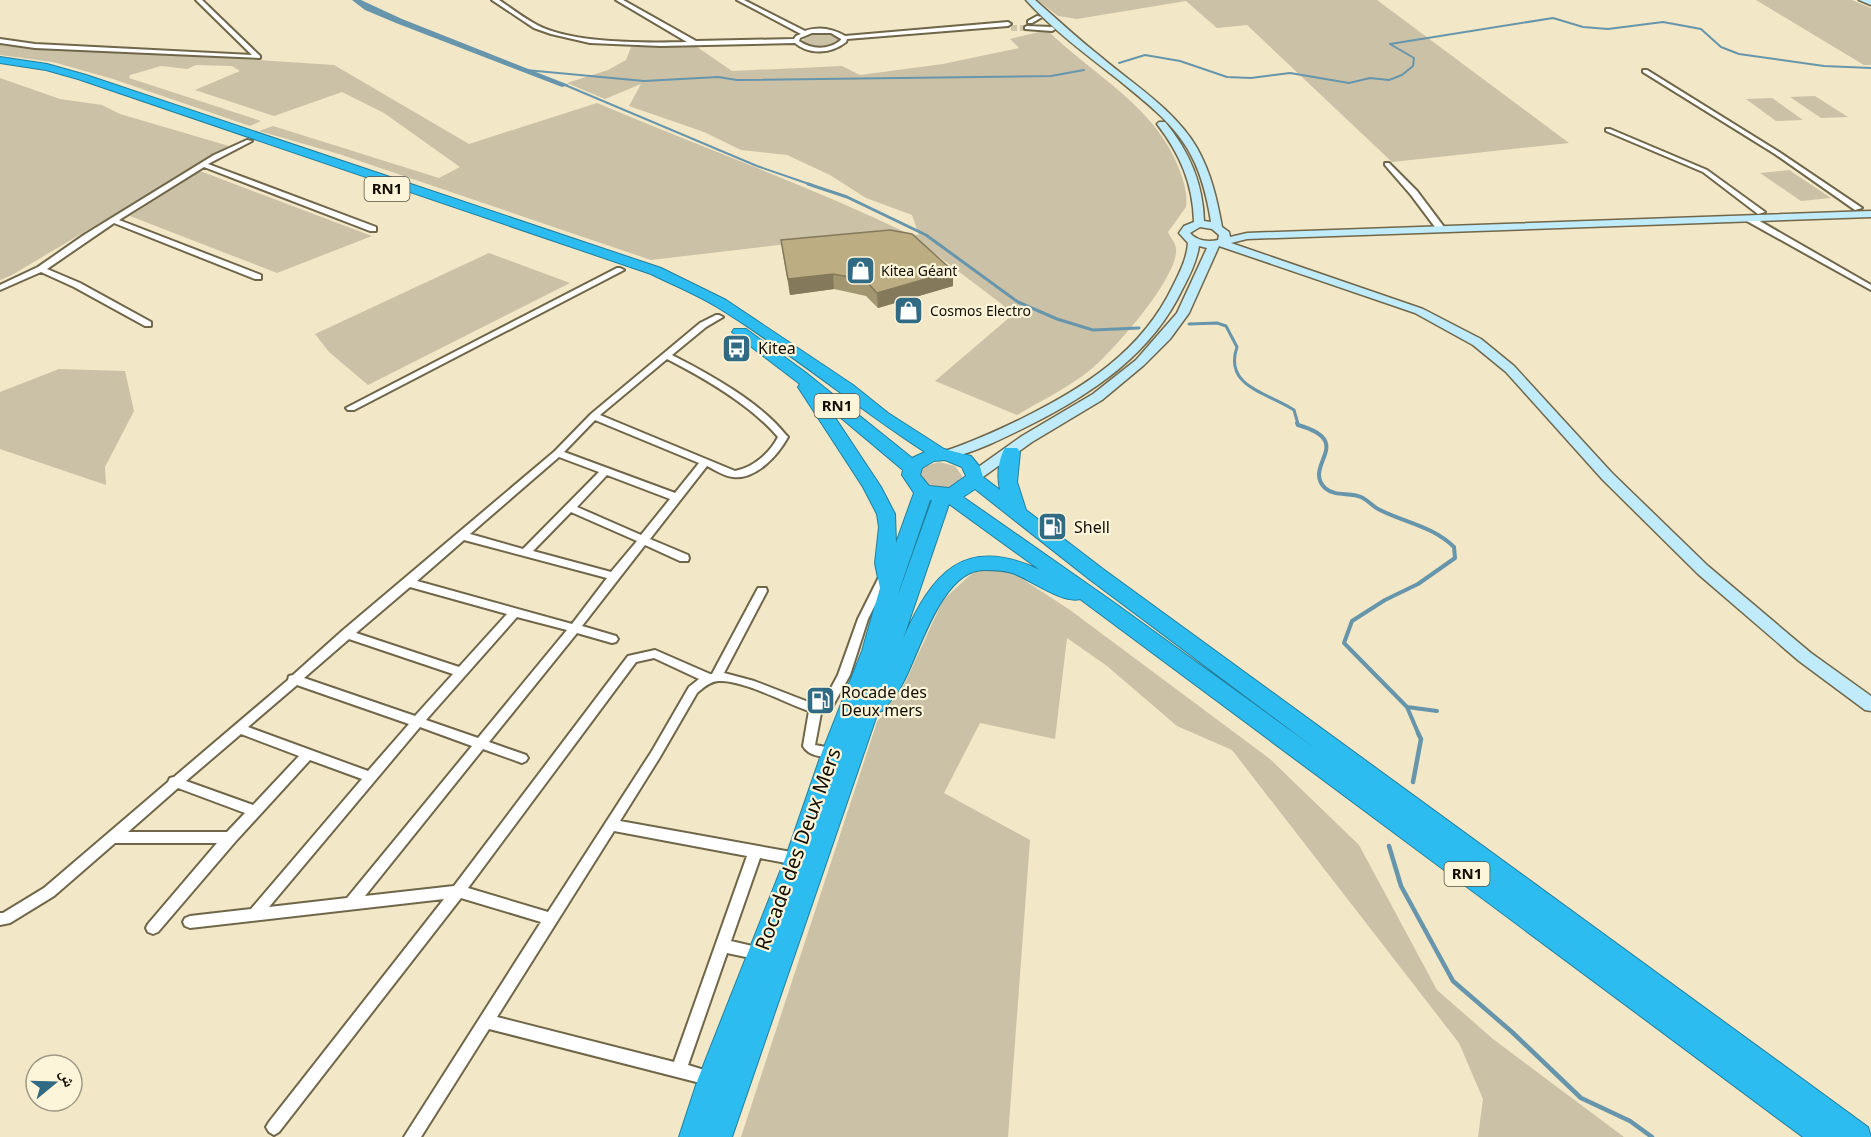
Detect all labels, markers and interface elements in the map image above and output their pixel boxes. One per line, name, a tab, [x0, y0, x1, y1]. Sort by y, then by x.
road number: RN1	[364, 177, 410, 201]
shop icon: Kitea Géant	[844, 255, 876, 287]
place label: Kitea Géant	[881, 261, 957, 280]
shop icon: Cosmos Electro	[893, 295, 925, 327]
place label: Cosmos Electro	[930, 301, 1031, 320]
bus stop icon: Kitea	[721, 332, 753, 364]
place label: Kitea	[758, 337, 796, 359]
road number: RN1	[814, 394, 860, 418]
fuel station icon: Shell	[1037, 511, 1069, 543]
place label: Shell	[1074, 516, 1110, 538]
place label: Rocade des Deux mers	[841, 681, 927, 721]
fuel station icon: Rocade des Deux mers	[804, 685, 836, 717]
street label: Rocade des Deux Mers	[748, 744, 847, 954]
road number: RN1	[1444, 862, 1490, 886]
north arrow	[24, 1053, 84, 1113]
text: ش	[55, 1067, 81, 1090]

